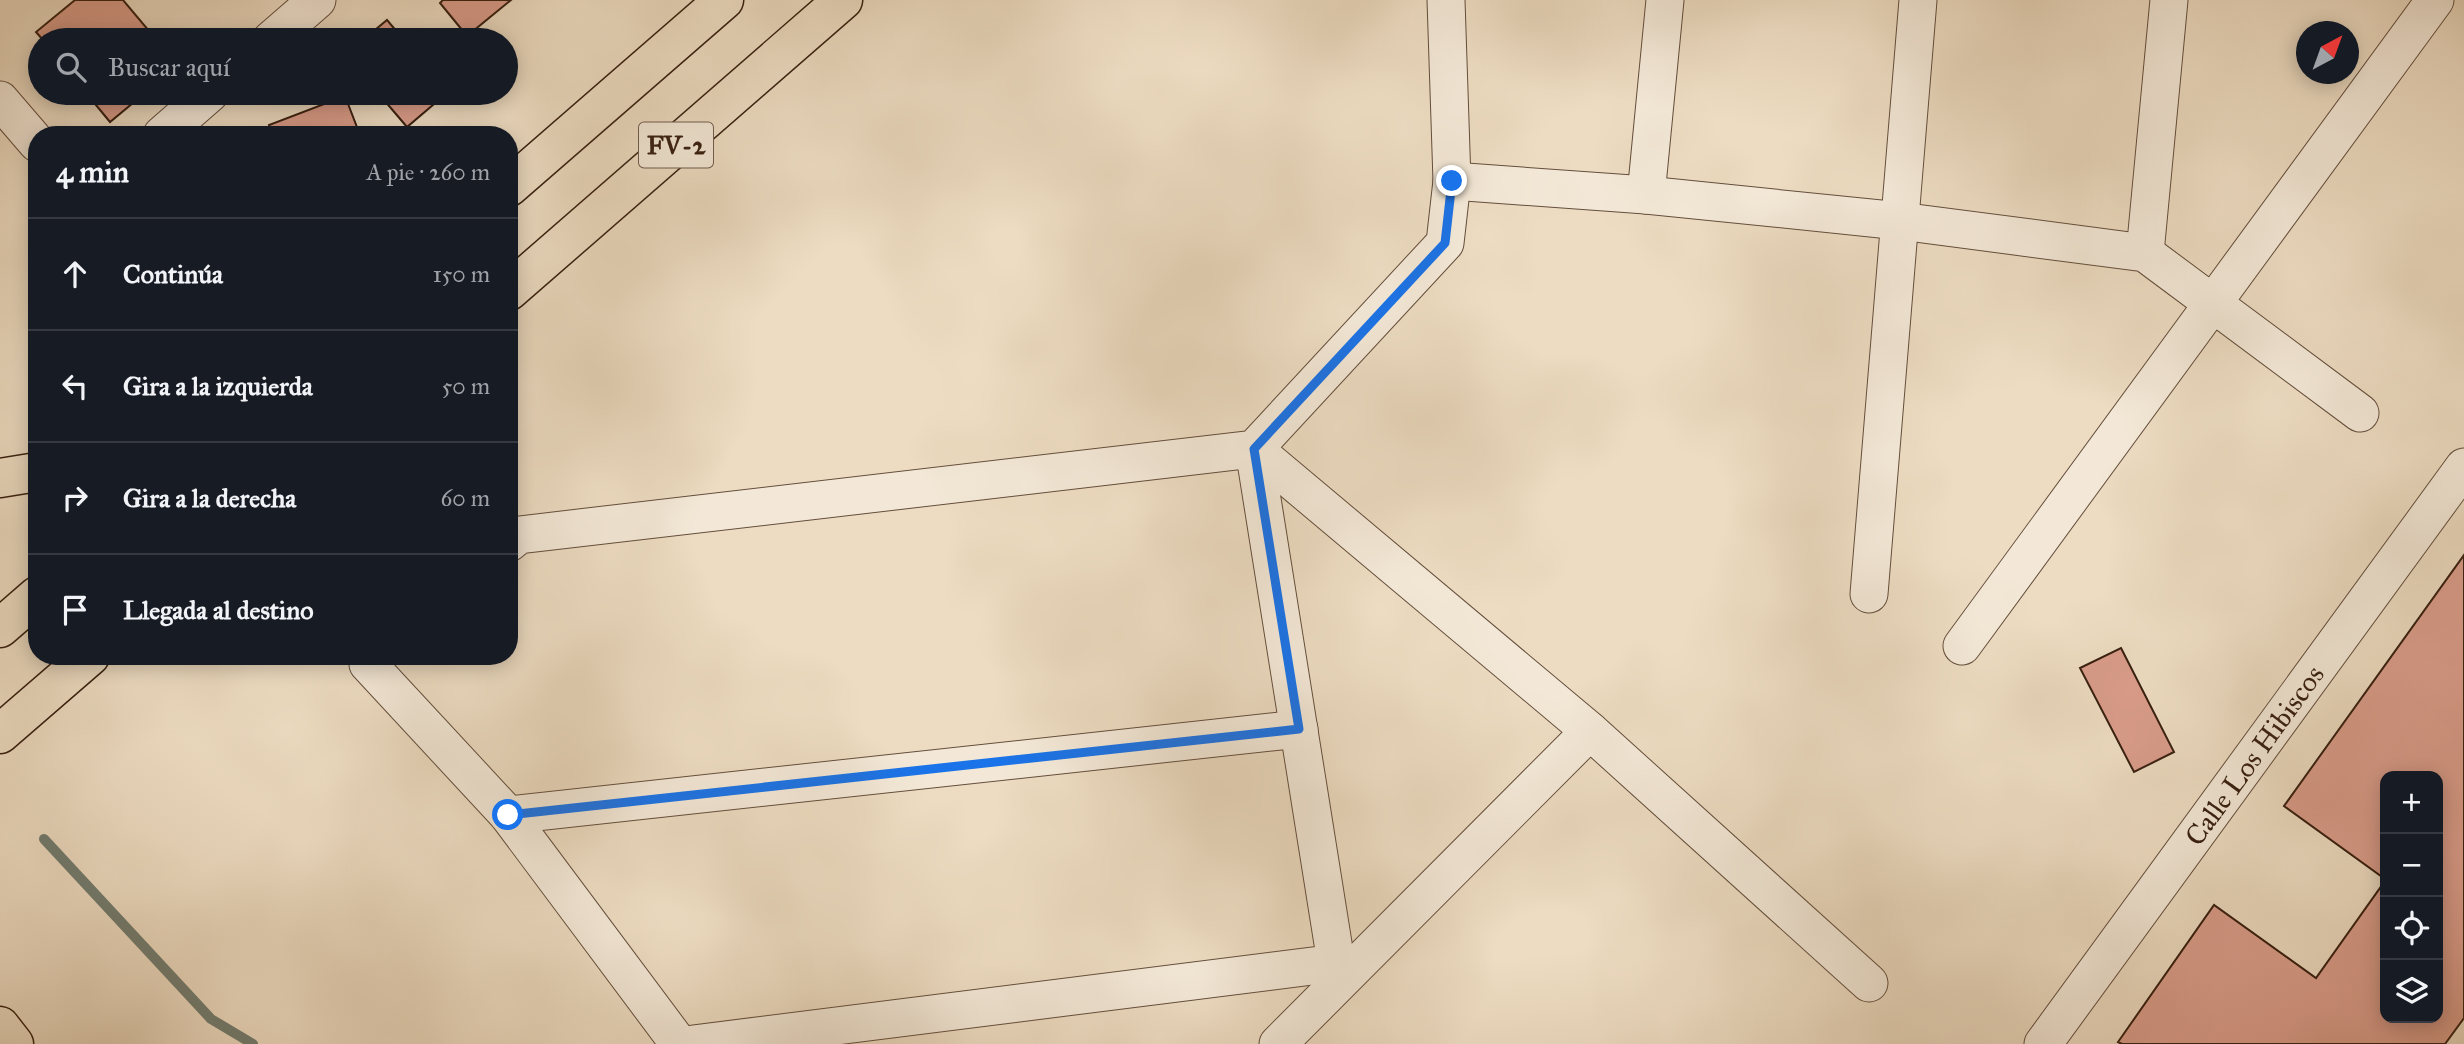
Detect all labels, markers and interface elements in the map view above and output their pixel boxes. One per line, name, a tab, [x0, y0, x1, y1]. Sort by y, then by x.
north arrow	[2296, 21, 2359, 84]
search box	[28, 28, 518, 105]
icon: search	[52, 48, 90, 86]
text: Buscar aquí	[108, 51, 230, 83]
road number: FV-2	[639, 122, 713, 168]
text: 4 min	[56, 154, 129, 190]
text: A pie · 260 m	[367, 158, 490, 186]
route end	[1436, 165, 1467, 196]
icon: ahead	[56, 255, 94, 293]
text: Continúa	[123, 258, 223, 290]
text: 150 m	[433, 260, 490, 288]
icon: left	[56, 367, 94, 405]
text: Gira a la izquierda	[123, 370, 313, 402]
text: 50 m	[442, 372, 490, 400]
icon: right	[56, 479, 94, 517]
text: Gira a la derecha	[123, 482, 296, 514]
text: 60 m	[441, 484, 490, 512]
icon: arrive	[56, 591, 94, 629]
text: Llegada al destino	[123, 594, 314, 626]
street label: Calle Los Hibiscos	[2177, 658, 2332, 852]
map controls	[2380, 771, 2443, 1023]
button: +	[2380, 771, 2443, 834]
route start	[492, 799, 523, 830]
button: −	[2380, 834, 2443, 897]
button: locate	[2380, 897, 2443, 960]
button: layers	[2380, 960, 2443, 1023]

